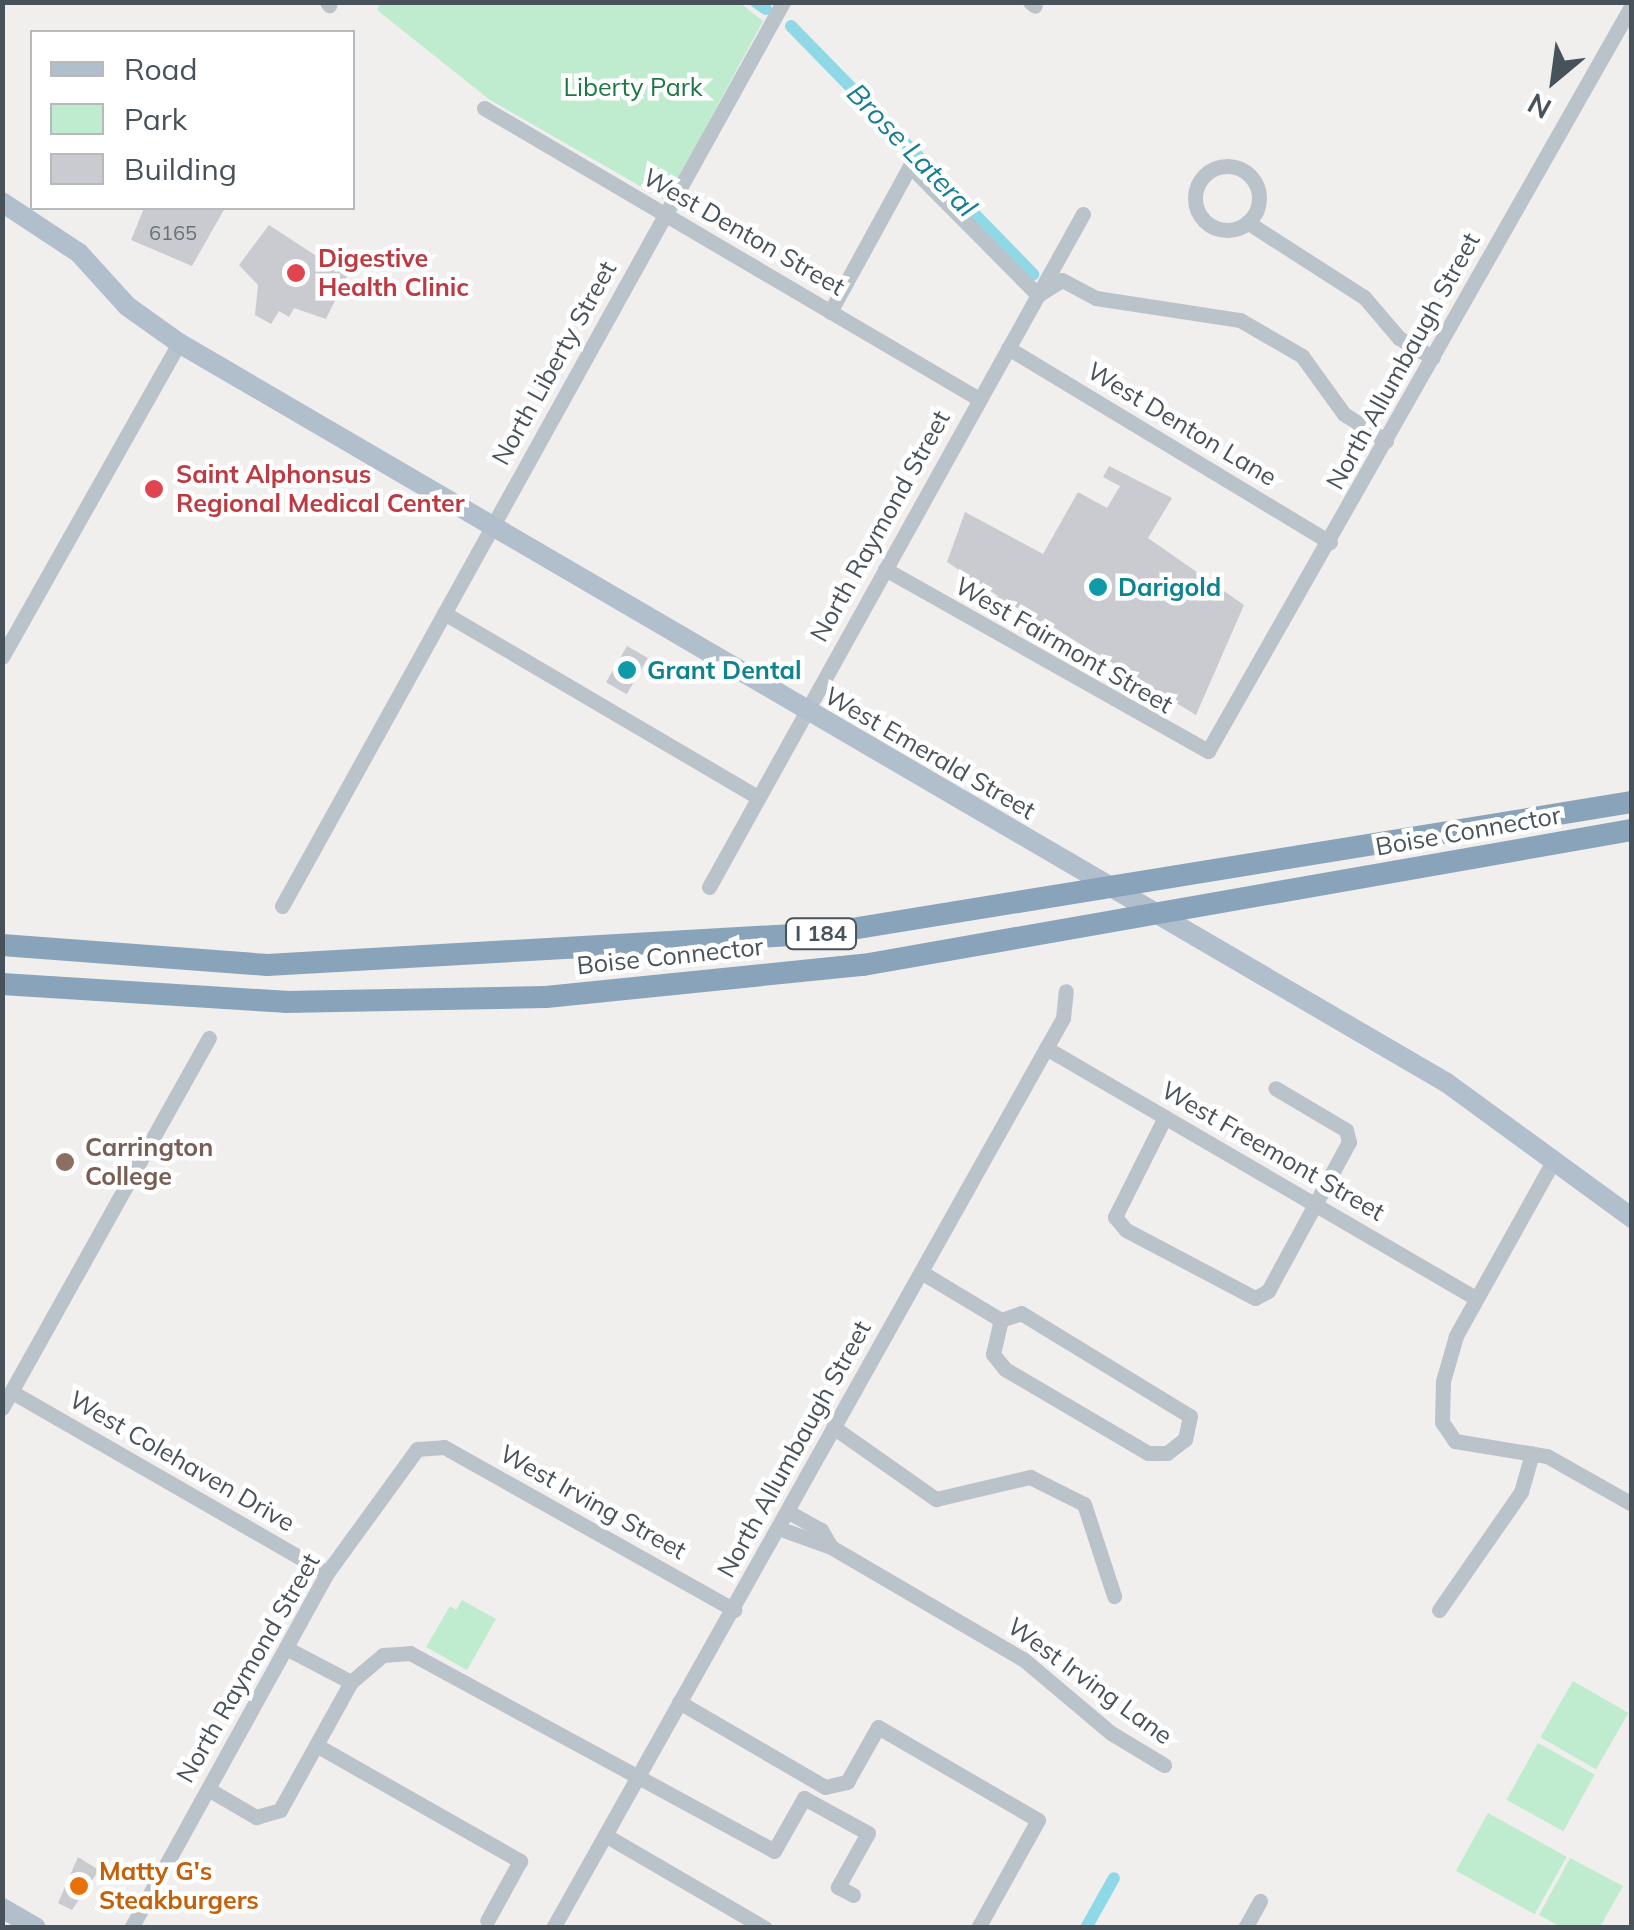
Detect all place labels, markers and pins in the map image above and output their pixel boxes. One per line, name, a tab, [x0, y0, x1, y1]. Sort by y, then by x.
place label: Digestive Health Clinic	[318, 244, 469, 303]
marker: Digestive Health Clinic	[283, 260, 309, 286]
place label: Saint Alphonsus Regional Medical Center	[176, 460, 465, 519]
marker: Saint Alphonsus Regional Medical Center	[141, 476, 167, 502]
place label: Darigold	[1118, 572, 1221, 602]
marker: Darigold	[1087, 576, 1109, 598]
place label: Grant Dental	[647, 655, 801, 685]
marker: Grant Dental	[616, 659, 638, 681]
place label: Carrington College	[85, 1133, 213, 1192]
marker: Carrington College	[54, 1151, 76, 1173]
place label: Matty G's Steakburgers	[99, 1857, 259, 1916]
marker: Matty G's Steakburgers	[68, 1875, 90, 1897]

